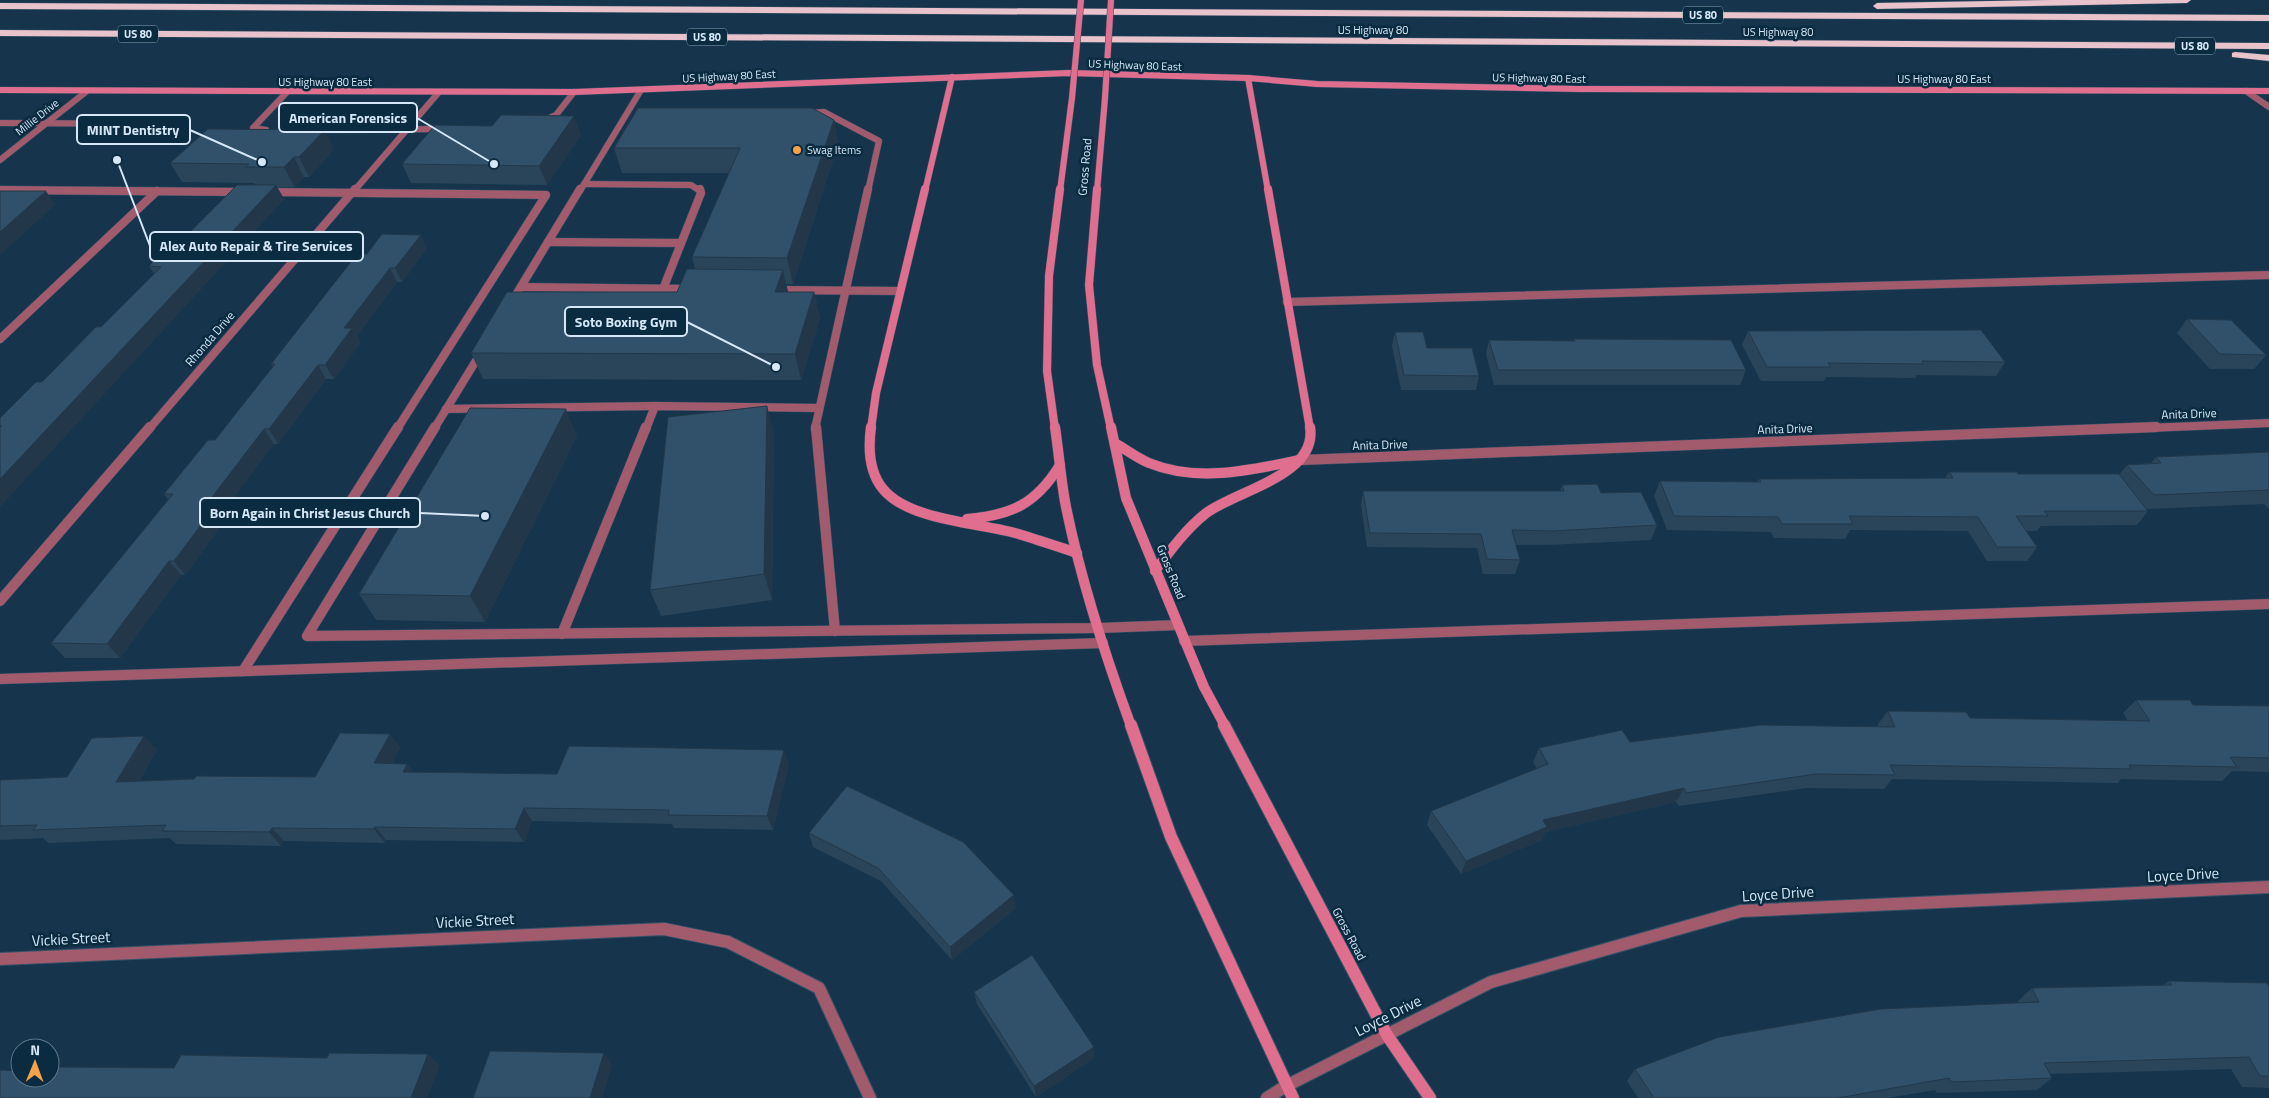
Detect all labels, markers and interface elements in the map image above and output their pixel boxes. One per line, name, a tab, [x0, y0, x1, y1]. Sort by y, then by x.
road number: US 80	[1683, 6, 1723, 24]
street label: US Highway 80	[1338, 22, 1408, 38]
street label: US Highway 80	[1743, 24, 1813, 40]
road number: US 80	[118, 26, 158, 42]
road number: US 80	[687, 28, 727, 46]
road number: US 80	[2175, 37, 2215, 54]
street label: US Highway 80 East	[1088, 55, 1182, 75]
street label: US Highway 80 East	[682, 66, 776, 86]
street label: US Highway 80 East	[1492, 69, 1586, 87]
street label: US Highway 80 East	[1897, 71, 1991, 87]
street label: US Highway 80 East	[278, 74, 372, 90]
street label: Millie Drive	[12, 95, 62, 139]
callout: American Forensics	[279, 103, 417, 132]
text: American Forensics	[289, 107, 407, 128]
callout: MINT Dentistry	[77, 115, 190, 144]
text: MINT Dentistry	[87, 119, 179, 140]
street label: Gross Road	[1073, 137, 1096, 196]
place label: Swag Items	[807, 142, 861, 158]
marker: Swag Items	[791, 144, 803, 156]
callout: Alex Auto Repair & Tire Services	[150, 232, 363, 261]
text: Alex Auto Repair & Tire Services	[159, 235, 353, 256]
street label: Rhonda Drive	[180, 307, 239, 371]
callout: Soto Boxing Gym	[565, 307, 687, 336]
text: Soto Boxing Gym	[575, 311, 677, 332]
street label: Anita Drive	[2161, 403, 2217, 424]
street label: Anita Drive	[1757, 418, 1813, 439]
street label: Anita Drive	[1352, 434, 1408, 455]
callout: Born Again in Christ Jesus Church	[200, 498, 420, 527]
text: Born Again in Christ Jesus Church	[210, 502, 410, 523]
street label: Gross Road	[1152, 542, 1191, 602]
street label: Loyce Drive	[2146, 861, 2220, 888]
street label: Loyce Drive	[1741, 880, 1815, 907]
street label: Gross Road	[1328, 904, 1371, 964]
street label: Vickie Street	[435, 907, 516, 934]
street label: Vickie Street	[31, 925, 112, 952]
street label: Loyce Drive	[1350, 989, 1425, 1042]
north arrow	[10, 1038, 60, 1088]
text: N	[30, 1039, 40, 1060]

